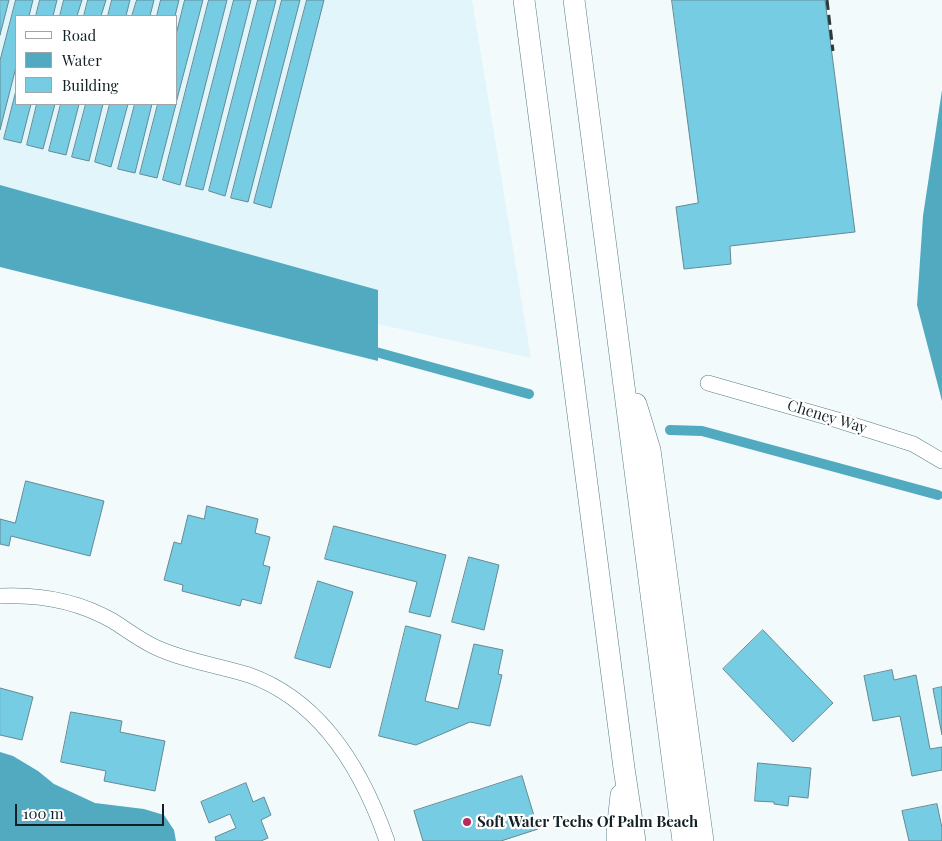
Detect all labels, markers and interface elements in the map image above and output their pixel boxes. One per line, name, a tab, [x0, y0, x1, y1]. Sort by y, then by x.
legend	[15, 15, 178, 105]
text: Road	[62, 25, 96, 45]
text: Water	[62, 50, 102, 70]
text: Building	[62, 75, 118, 95]
street label: Cheney Way	[785, 396, 869, 438]
scale bar	[18, 794, 166, 826]
text: 100 m	[23, 803, 64, 823]
place label: Soft Water Techs Of Palm Beach	[477, 813, 698, 831]
marker: Soft Water Techs Of Palm Beach	[461, 816, 473, 828]

